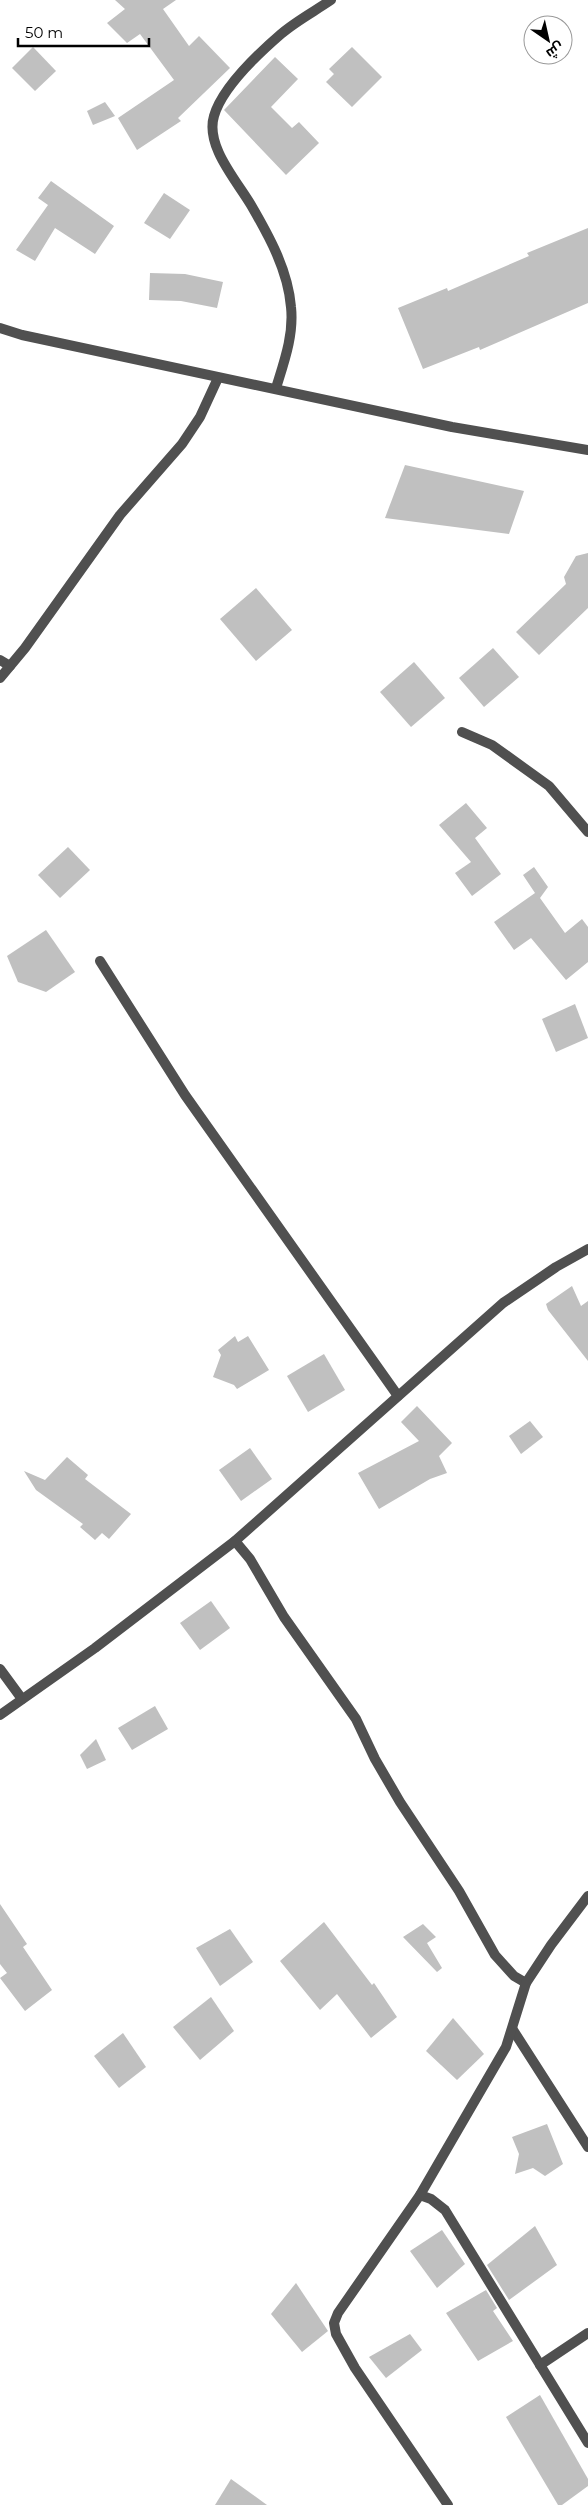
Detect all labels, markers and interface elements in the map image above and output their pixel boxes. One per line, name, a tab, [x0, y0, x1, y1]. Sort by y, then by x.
scale bar	[18, 15, 149, 47]
north arrow	[523, 15, 573, 65]
text: 50 m	[25, 23, 63, 42]
text: ش	[543, 38, 568, 63]

